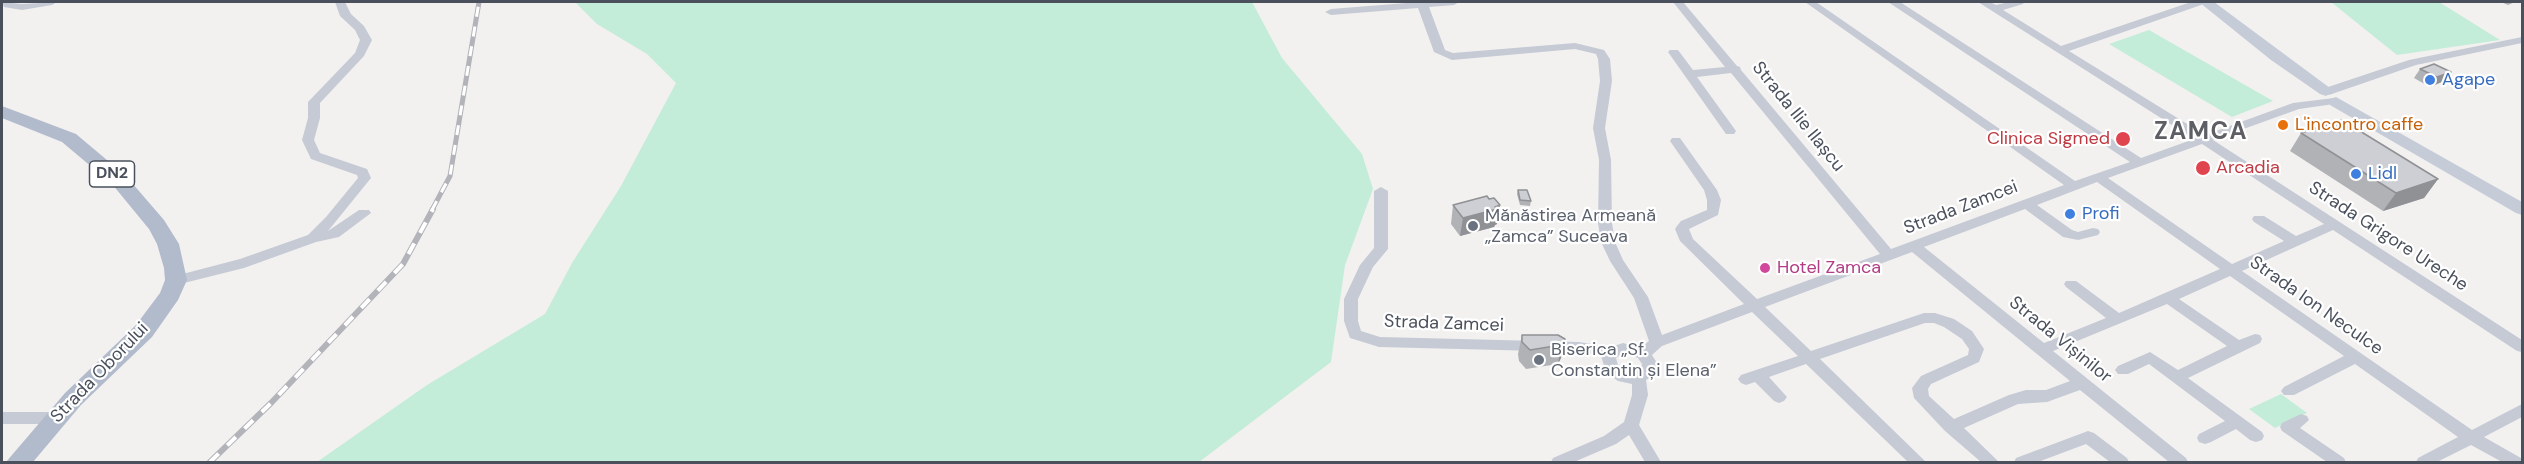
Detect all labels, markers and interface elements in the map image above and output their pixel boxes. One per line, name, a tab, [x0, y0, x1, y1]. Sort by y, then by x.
street label: Strada Ilie Ilașcu	[1747, 58, 1849, 176]
place label: Agape	[2442, 69, 2495, 91]
marker: Agape	[2423, 73, 2437, 87]
place label: L'incontro caffe	[2295, 114, 2423, 136]
marker: L'incontro caffe	[2276, 118, 2290, 132]
district label: ZAMCA	[2154, 119, 2248, 147]
place label: Clinica Sigmed	[1987, 128, 2110, 150]
marker: Clinica Sigmed	[2114, 130, 2132, 148]
place label: Arcadia	[2216, 157, 2280, 179]
marker: Arcadia	[2194, 159, 2212, 177]
road number: DN2	[90, 161, 134, 187]
place label: Lidl	[2368, 163, 2397, 185]
marker: Lidl	[2349, 167, 2363, 181]
street label: Strada Zamcei	[1901, 176, 2021, 240]
street label: Strada Grigore Ureche	[2304, 177, 2472, 297]
place label: Profi	[2082, 203, 2120, 225]
place label: Mănăstirea Armeană „Zamca” Suceava	[1485, 205, 1656, 248]
marker: Profi	[2063, 207, 2077, 221]
marker: Mănăstirea Armeană „Zamca” Suceava	[1466, 219, 1480, 233]
street label: Strada Ion Neculce	[2245, 252, 2387, 360]
place label: Hotel Zamca	[1777, 257, 1881, 279]
marker: Hotel Zamca	[1758, 261, 1772, 275]
street label: Strada Vișinilor	[2004, 292, 2116, 388]
street label: Strada Zamcei	[1384, 311, 1504, 337]
street label: Strada Oborului	[47, 318, 153, 428]
place label: Biserica „Sf. Constantin și Elena”	[1551, 339, 1717, 382]
marker: Biserica „Sf. Constantin și Elena”	[1532, 353, 1546, 367]

